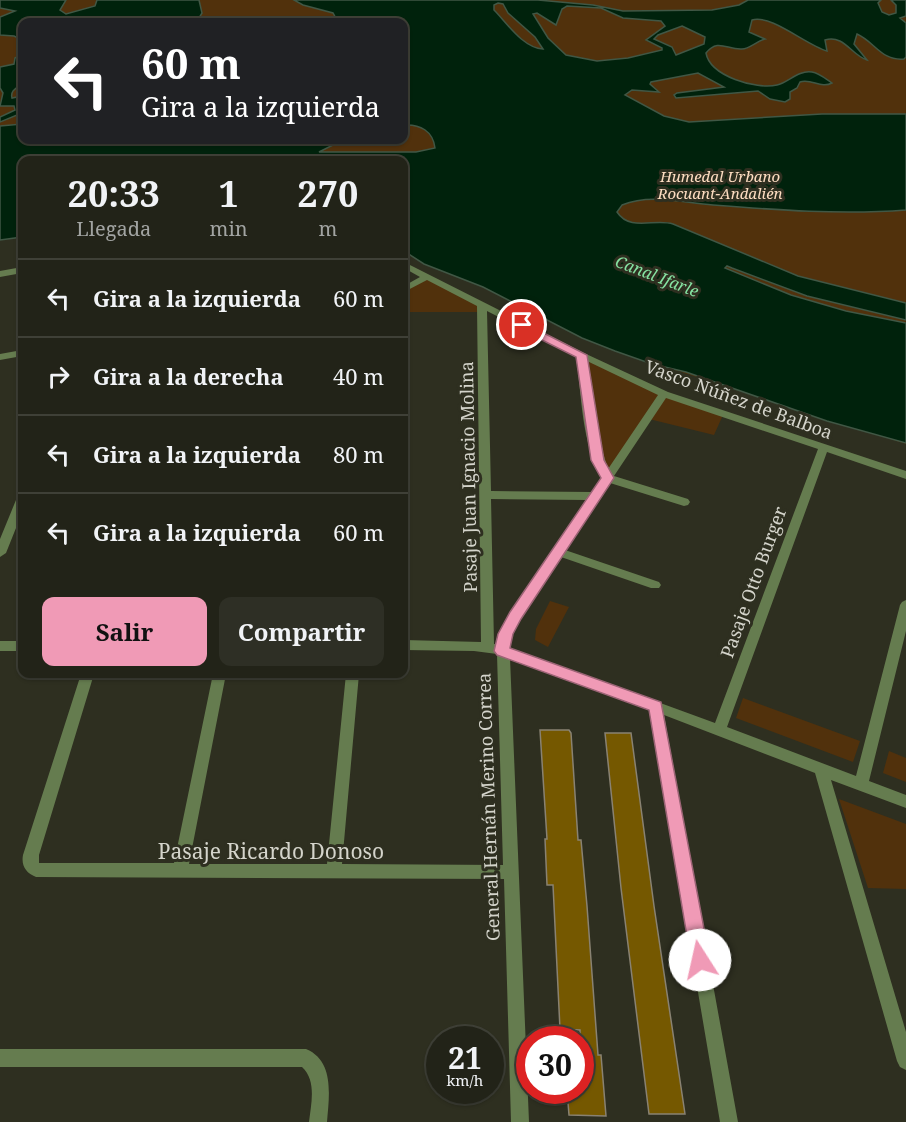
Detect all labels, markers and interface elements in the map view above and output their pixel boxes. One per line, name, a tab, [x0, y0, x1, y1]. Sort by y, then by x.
text: 60 m	[141, 34, 241, 91]
icon: left	[42, 42, 120, 120]
text: Gira a la izquierda	[141, 88, 380, 125]
park label: Humedal Urbano Rocuant-Andalién	[656, 166, 783, 203]
text: 20:33	[68, 169, 160, 218]
text: 1	[218, 169, 239, 218]
text: 270	[297, 169, 358, 218]
text: Llegada	[76, 215, 151, 242]
text: min	[210, 215, 248, 242]
text: m	[318, 215, 337, 242]
water label: Canal Ifarle	[612, 250, 702, 302]
icon: left	[42, 282, 75, 315]
text: Gira a la izquierda	[93, 283, 301, 313]
text: 60 m	[333, 283, 384, 313]
pin	[496, 299, 547, 350]
icon: arrive	[505, 308, 538, 341]
street label: Vasco Núñez de Balboa	[642, 354, 836, 444]
icon: right	[42, 360, 75, 393]
text: Gira a la derecha	[93, 361, 284, 391]
text: 40 m	[333, 361, 384, 391]
street label: Pasaje Juan Ignacio Molina	[454, 361, 482, 593]
icon: left	[42, 438, 75, 471]
text: Gira a la izquierda	[93, 439, 301, 469]
text: 80 m	[333, 439, 384, 469]
street label: Pasaje Otto Burger	[714, 502, 792, 661]
icon: left	[42, 516, 75, 549]
text: Gira a la izquierda	[93, 517, 301, 547]
text: 60 m	[333, 517, 384, 547]
button: Salir	[42, 597, 207, 666]
button: Compartir	[219, 597, 384, 666]
street label: General Hernán Merino Correa	[471, 673, 505, 941]
street label: Pasaje Ricardo Donoso	[158, 837, 384, 865]
position arrow	[668, 928, 732, 992]
speed limit sign: 30	[516, 1026, 594, 1104]
text: 21	[448, 1037, 482, 1078]
text: km/h	[447, 1070, 483, 1090]

